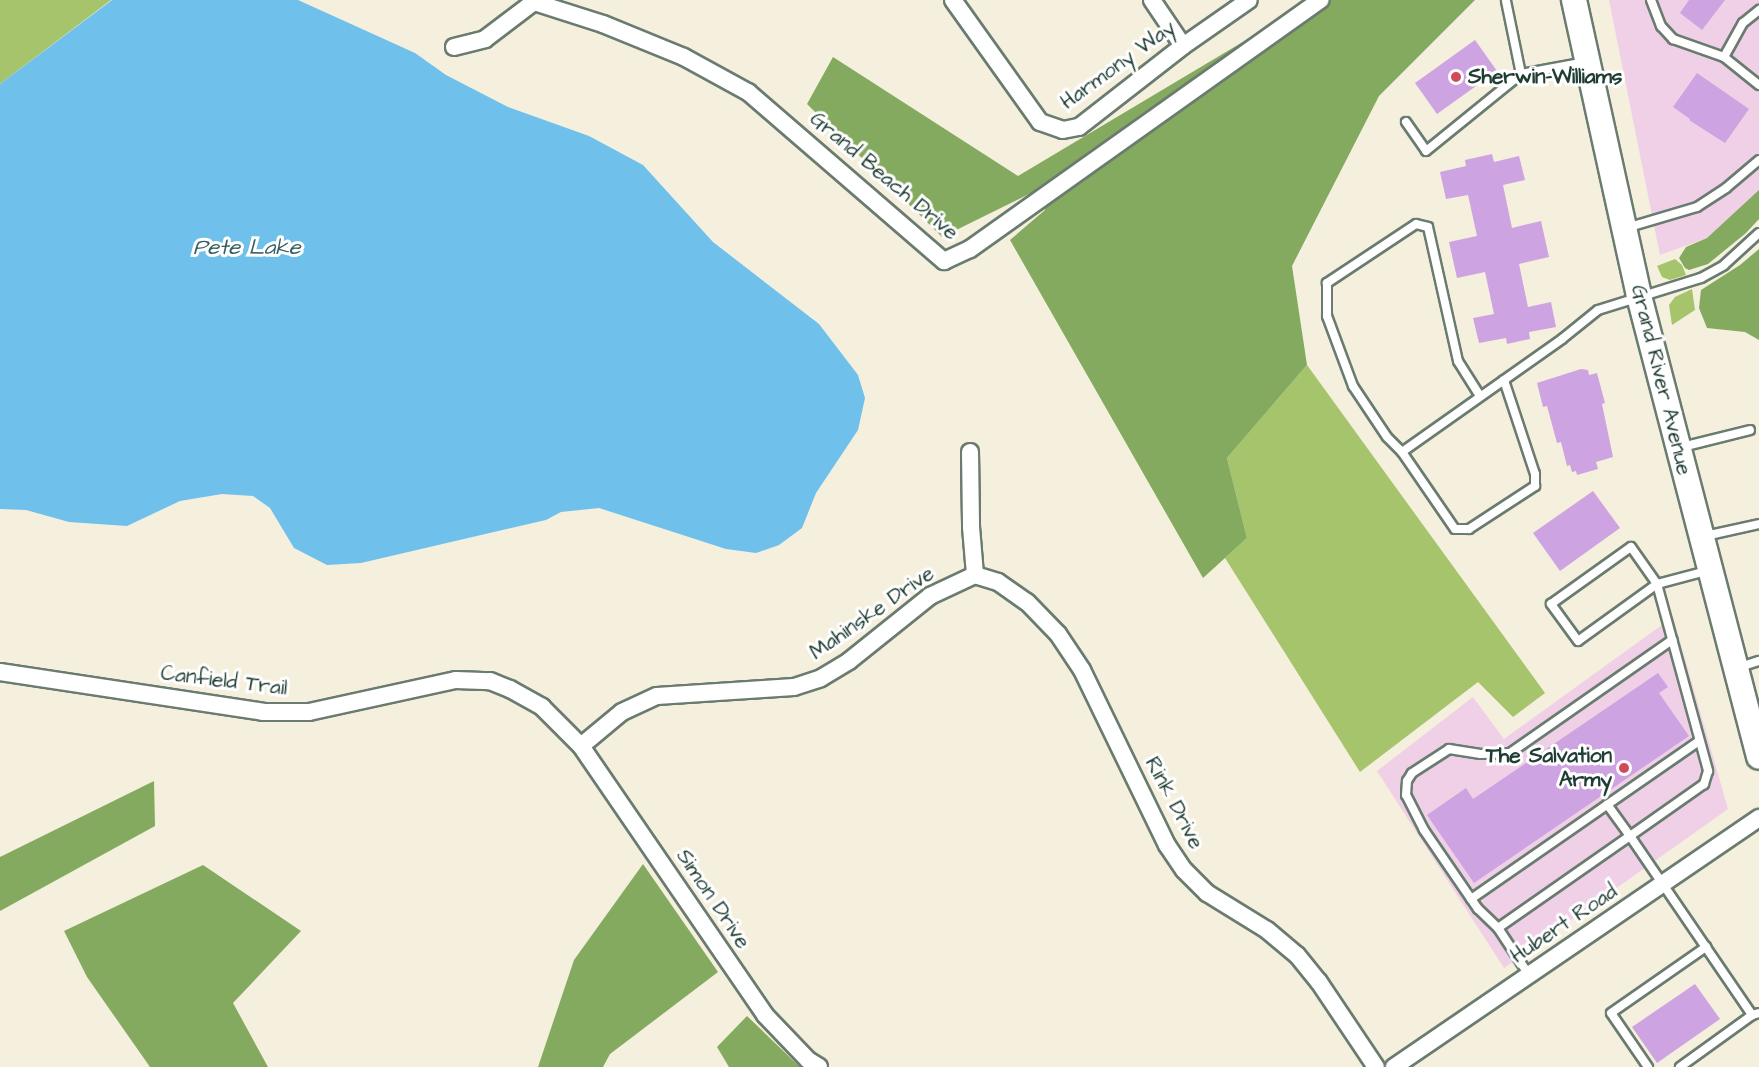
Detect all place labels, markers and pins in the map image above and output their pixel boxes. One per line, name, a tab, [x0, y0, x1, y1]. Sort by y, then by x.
place label: Sherwin-Williams	[1468, 64, 1622, 90]
marker: Sherwin-Williams	[1449, 70, 1463, 84]
place label: The Salvation Army	[1486, 743, 1612, 793]
marker: The Salvation Army	[1617, 761, 1631, 775]

